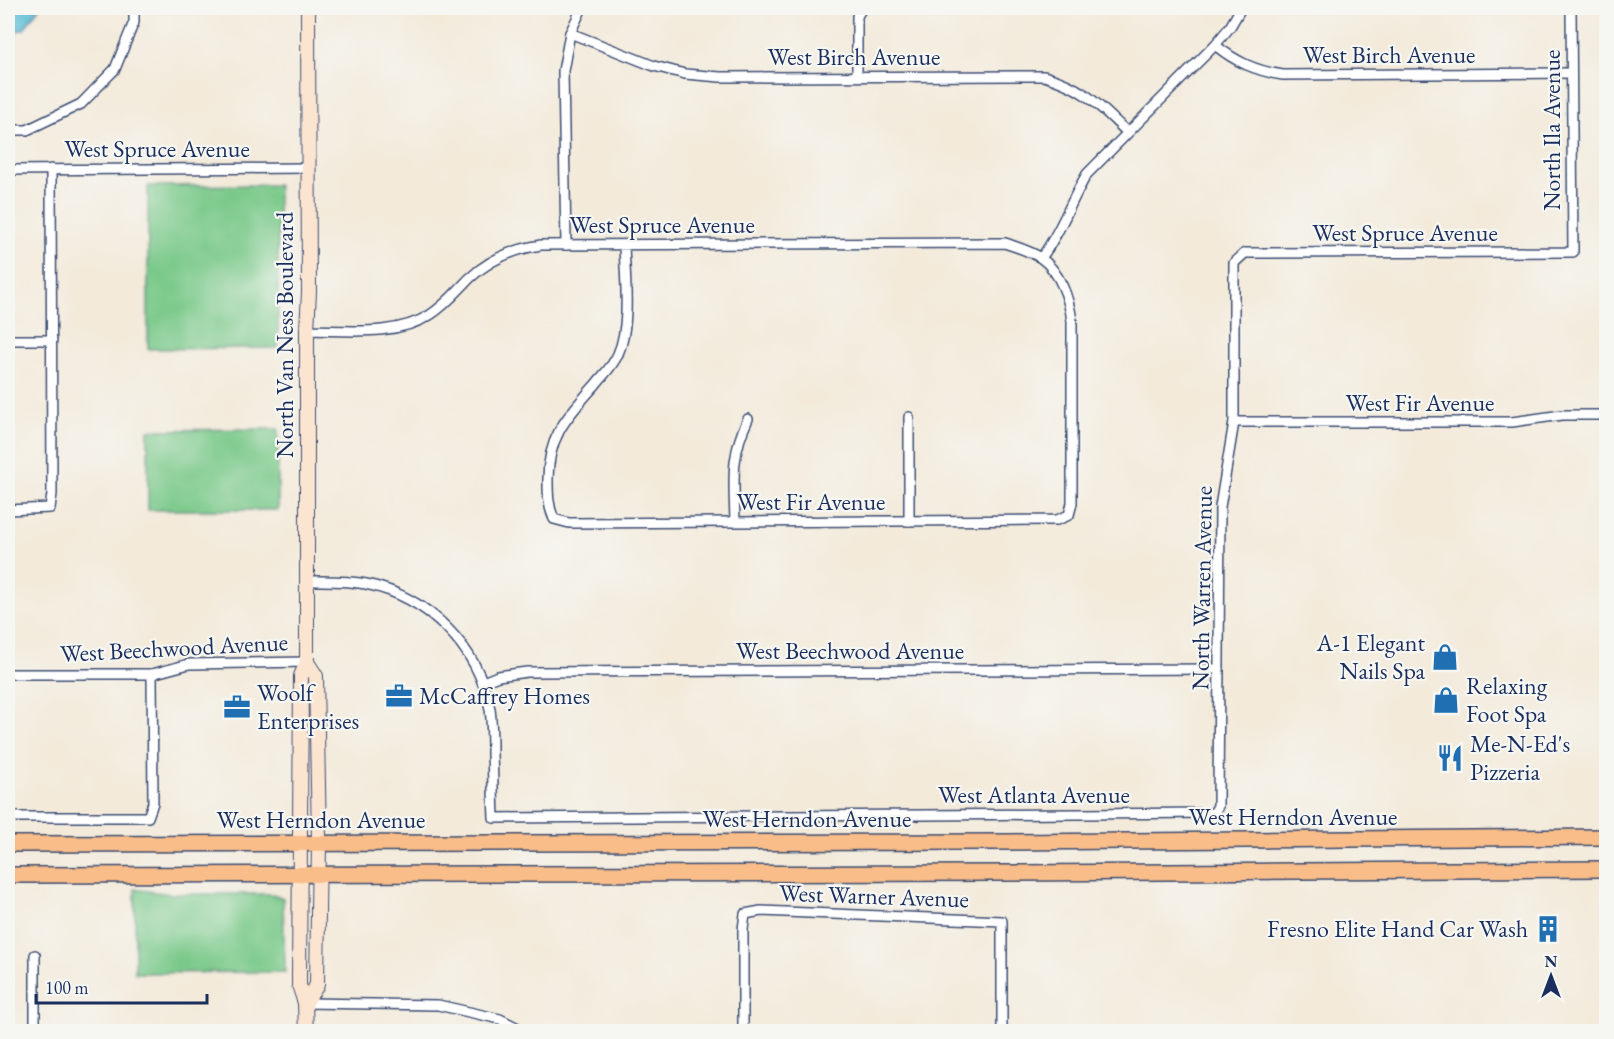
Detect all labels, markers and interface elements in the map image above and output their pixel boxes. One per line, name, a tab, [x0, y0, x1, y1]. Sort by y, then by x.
street label: West Birch Avenue	[1303, 39, 1475, 70]
street label: West Birch Avenue	[768, 41, 940, 72]
street label: North Ila Avenue	[1536, 50, 1567, 210]
street label: West Spruce Avenue	[64, 133, 250, 164]
street label: West Spruce Avenue	[569, 209, 755, 240]
street label: North Van Ness Boulevard	[269, 211, 300, 458]
street label: West Spruce Avenue	[1312, 217, 1498, 248]
street label: West Fir Avenue	[1346, 387, 1494, 418]
street label: North Warren Avenue	[1184, 485, 1219, 691]
street label: West Fir Avenue	[737, 486, 885, 517]
street label: West Beechwood Avenue	[59, 626, 289, 669]
place label: A-1 Elegant Nails Spa	[1316, 627, 1425, 686]
street label: West Beechwood Avenue	[736, 635, 964, 666]
shop icon: A-1 Elegant Nails Spa	[1430, 642, 1460, 672]
place label: Relaxing Foot Spa	[1466, 670, 1548, 729]
place label: Woolf Enterprises	[257, 677, 359, 736]
place label: McCaffrey Homes	[419, 680, 590, 711]
office icon: McCaffrey Homes	[384, 681, 414, 711]
shop icon: Relaxing Foot Spa	[1431, 685, 1461, 715]
office icon: Woolf Enterprises	[222, 692, 252, 722]
place label: Me-N-Ed's Pizzeria	[1470, 728, 1570, 787]
restaurant icon: Me-N-Ed's Pizzeria	[1435, 743, 1465, 773]
street label: West Atlanta Avenue	[938, 779, 1130, 810]
street label: West Herndon Avenue	[1189, 801, 1397, 832]
street label: West Herndon Avenue	[703, 803, 911, 834]
street label: West Herndon Avenue	[217, 804, 425, 835]
street label: West Warner Avenue	[779, 877, 969, 914]
place label: Fresno Elite Hand Car Wash	[1267, 913, 1528, 944]
building icon: Fresno Elite Hand Car Wash	[1533, 914, 1563, 944]
north arrow	[1521, 946, 1581, 1006]
text: N	[1545, 951, 1558, 972]
scale bar	[36, 967, 207, 1005]
text: 100 m	[45, 976, 89, 999]

